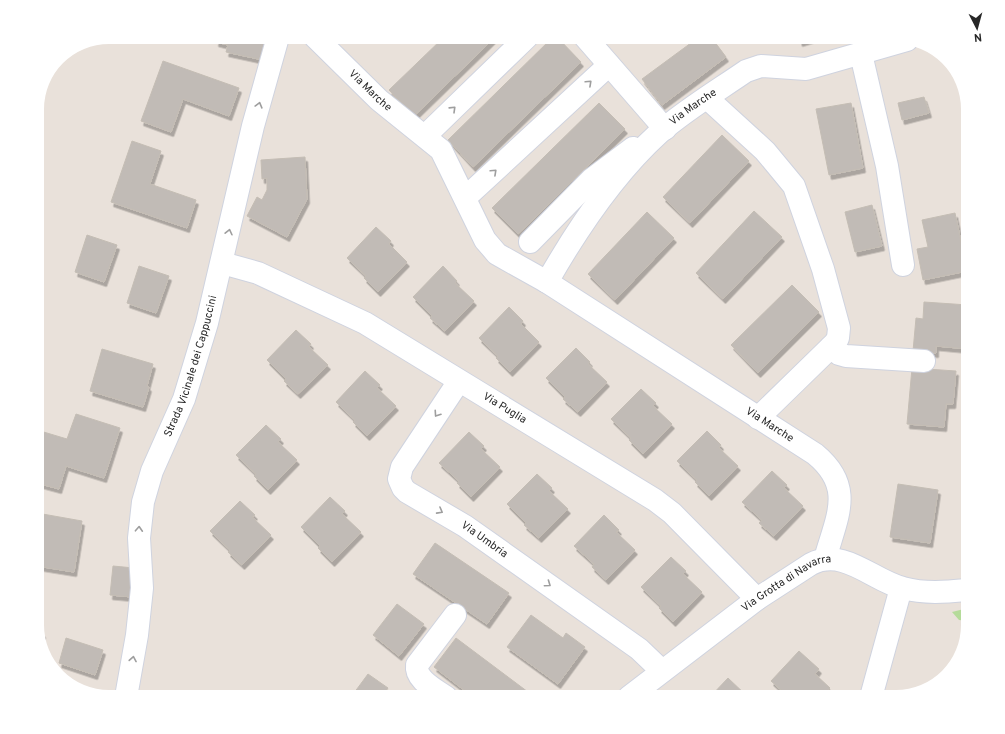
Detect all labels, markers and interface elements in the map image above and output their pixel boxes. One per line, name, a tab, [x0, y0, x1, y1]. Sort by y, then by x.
north arrow	[957, 8, 997, 48]
text: N	[973, 30, 983, 44]
street label: Via Marche	[345, 67, 395, 115]
one-way arrow	[584, 81, 592, 88]
street label: Via Marche	[667, 85, 720, 129]
one-way arrow	[254, 102, 263, 109]
one-way arrow	[448, 106, 456, 114]
one-way arrow	[489, 169, 497, 176]
one-way arrow	[225, 229, 233, 235]
street label: Strada Vicinale dei Cappuccini	[161, 294, 220, 439]
street label: Via Puglia	[480, 389, 529, 427]
street label: Via Marche	[743, 404, 797, 446]
one-way arrow	[435, 410, 442, 417]
one-way arrow	[436, 506, 444, 513]
street label: Via Umbria	[458, 518, 511, 561]
one-way arrow	[135, 526, 144, 532]
street label: Via Grotta di Navarra	[739, 552, 832, 615]
one-way arrow	[543, 579, 550, 586]
one-way arrow	[128, 656, 137, 662]

